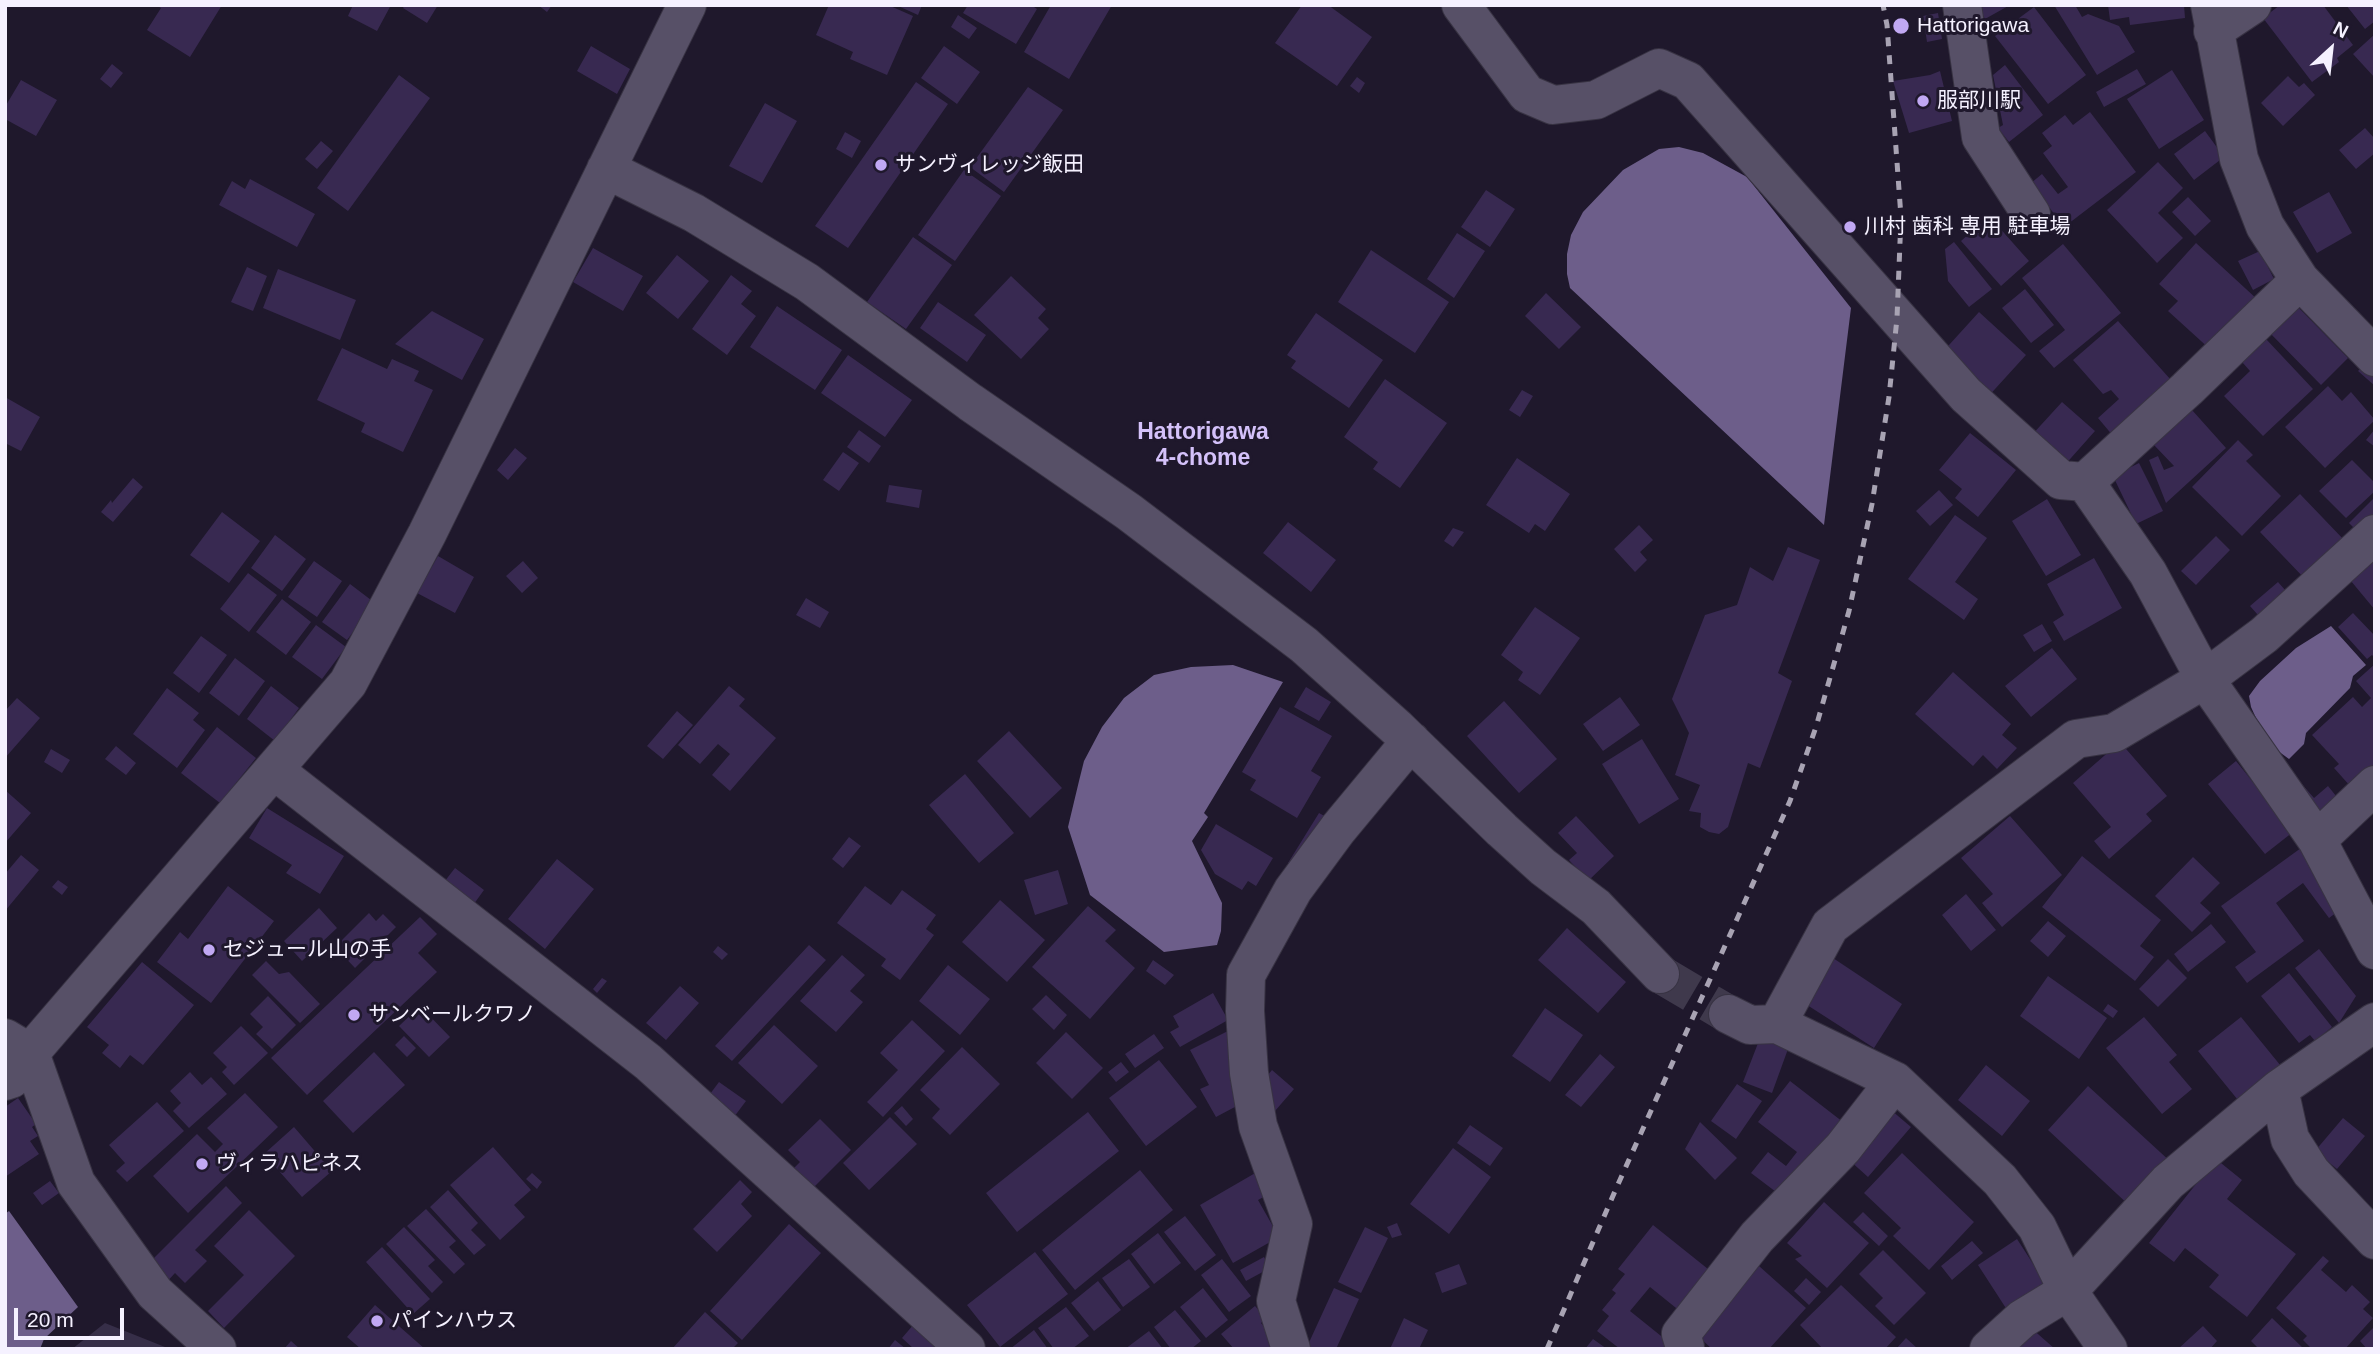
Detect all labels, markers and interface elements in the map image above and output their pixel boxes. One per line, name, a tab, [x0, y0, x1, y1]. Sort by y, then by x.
place label: Hattorigawa	[1917, 13, 2029, 39]
north arrow	[2296, 14, 2366, 84]
marker: Hattorigawa	[1891, 16, 1911, 36]
text: N	[2330, 17, 2352, 42]
place label: 服部川駅	[1937, 88, 2021, 114]
marker: 服部川駅	[1915, 93, 1931, 109]
place label: サンヴィレッジ飯田	[895, 152, 1084, 178]
marker: サンヴィレッジ飯田	[873, 157, 889, 173]
place label: 川村 歯科 専用 駐車場	[1864, 214, 2071, 240]
marker: 川村 歯科 専用 駐車場	[1842, 219, 1858, 235]
district label: Hattorigawa 4-chome	[1137, 419, 1269, 473]
place label: セジュール山の手	[223, 937, 391, 963]
marker: セジュール山の手	[201, 942, 217, 958]
place label: サンベールクワノ	[368, 1002, 536, 1028]
marker: サンベールクワノ	[346, 1007, 362, 1023]
place label: ヴィラハピネス	[216, 1151, 363, 1177]
marker: ヴィラハピネス	[194, 1156, 210, 1172]
scale bar	[18, 1294, 128, 1338]
text: 20 m	[27, 1308, 74, 1331]
place label: パインハウス	[391, 1308, 517, 1334]
marker: パインハウス	[369, 1313, 385, 1329]

